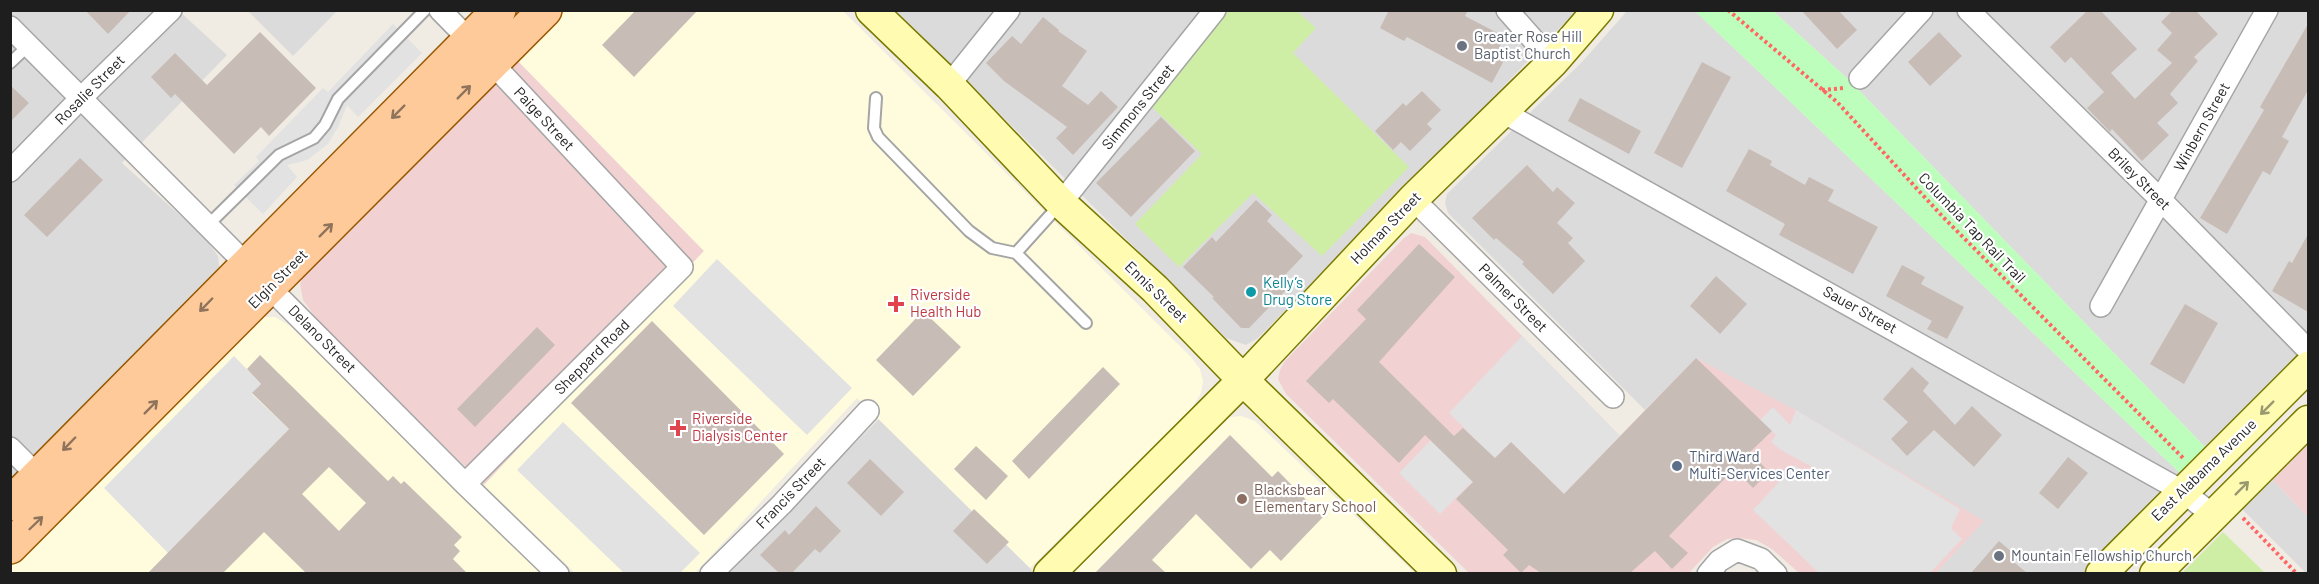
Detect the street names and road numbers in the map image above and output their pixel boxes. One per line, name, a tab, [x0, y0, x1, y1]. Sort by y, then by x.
street label: Rosalie Street	[51, 51, 128, 128]
street label: Simmons Street	[1097, 60, 1177, 153]
street label: Winbern Street	[2169, 79, 2233, 174]
street label: Paige Street	[511, 83, 579, 154]
street label: Briley Street	[2105, 143, 2175, 213]
street label: Columbia Tap Rail Trail	[1915, 168, 2030, 286]
street label: Holman Street	[1346, 187, 1424, 267]
street label: Elgin Street	[244, 245, 311, 312]
street label: Ennis Street	[1122, 257, 1192, 326]
street label: Palmer Street	[1476, 259, 1552, 335]
street label: Sauer Street	[1820, 281, 1901, 337]
street label: Delano Street	[285, 301, 360, 376]
street label: Sheppard Road	[550, 315, 633, 398]
street label: East Alabama Avenue	[2147, 414, 2260, 524]
street label: Francis Street	[752, 453, 829, 532]

